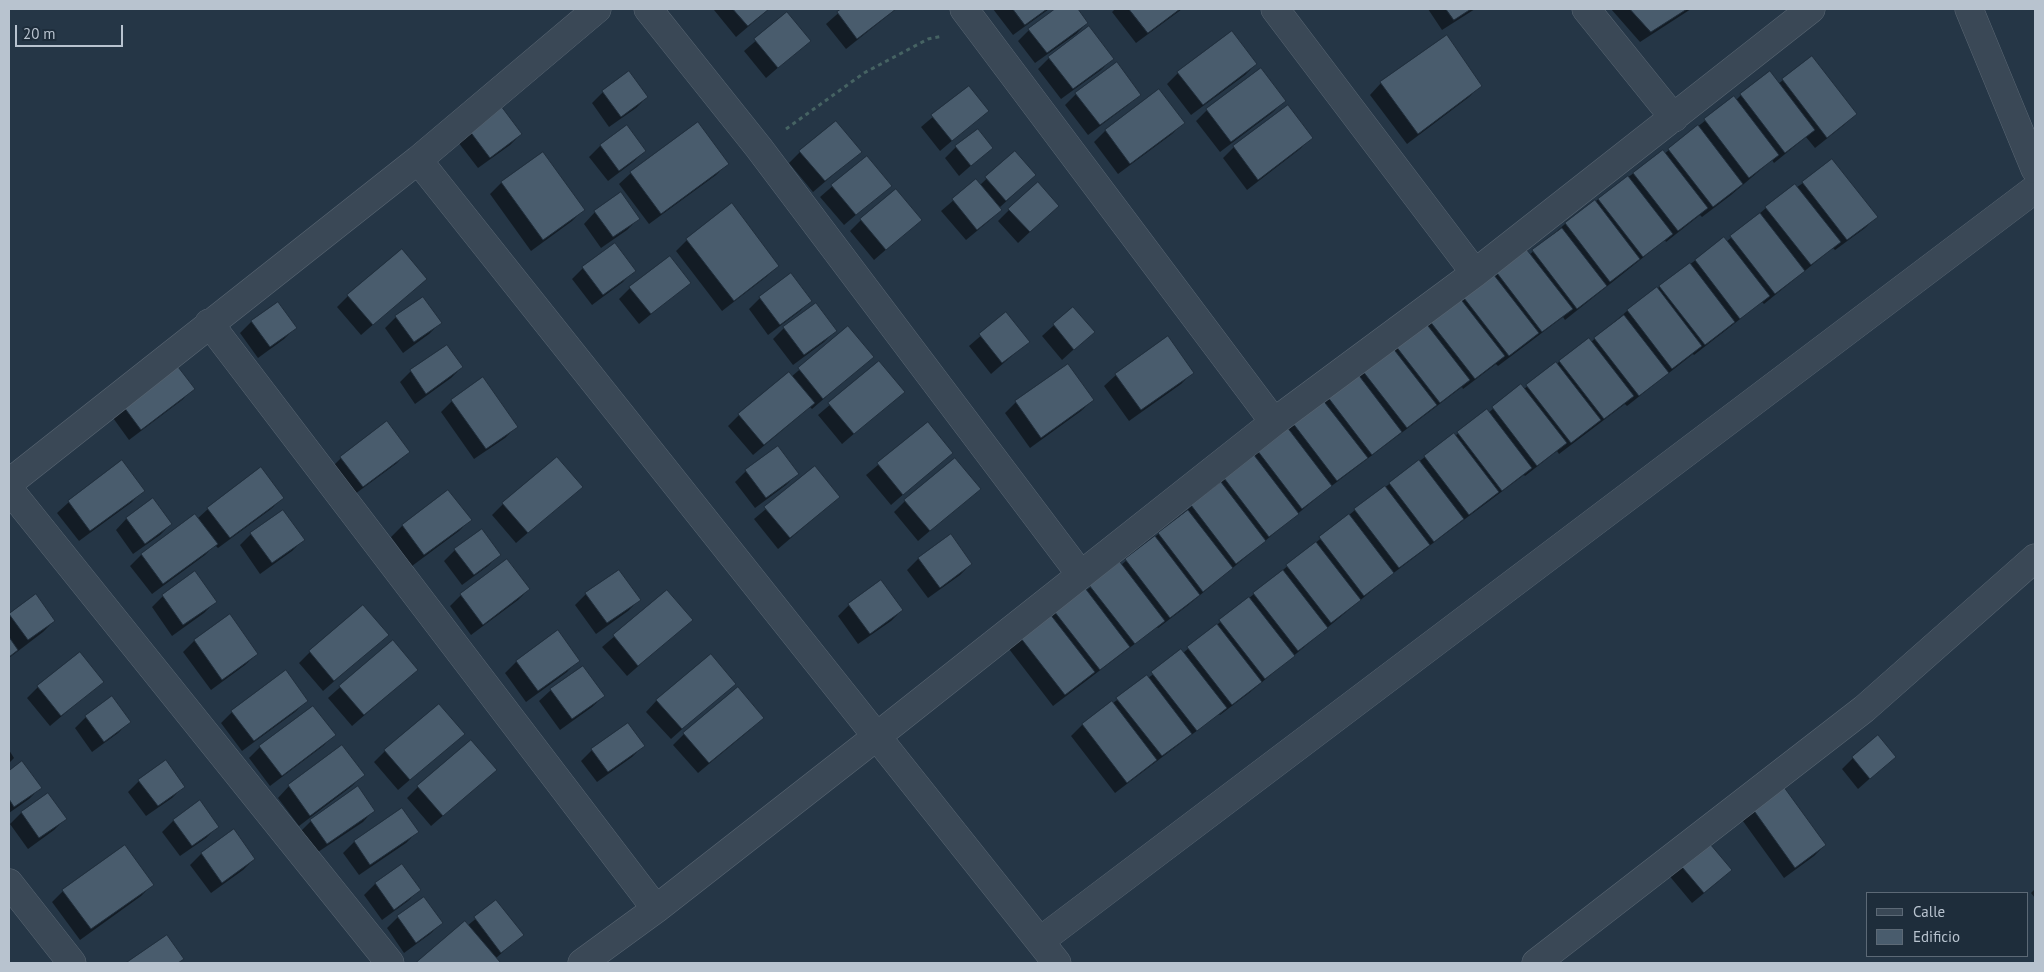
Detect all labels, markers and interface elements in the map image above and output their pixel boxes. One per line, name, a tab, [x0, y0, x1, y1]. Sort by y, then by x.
scale bar	[18, 15, 125, 47]
text: 20 m	[23, 24, 56, 43]
legend	[1866, 892, 2029, 957]
text: Calle	[1913, 902, 1945, 921]
text: Edificio	[1913, 927, 1960, 946]

